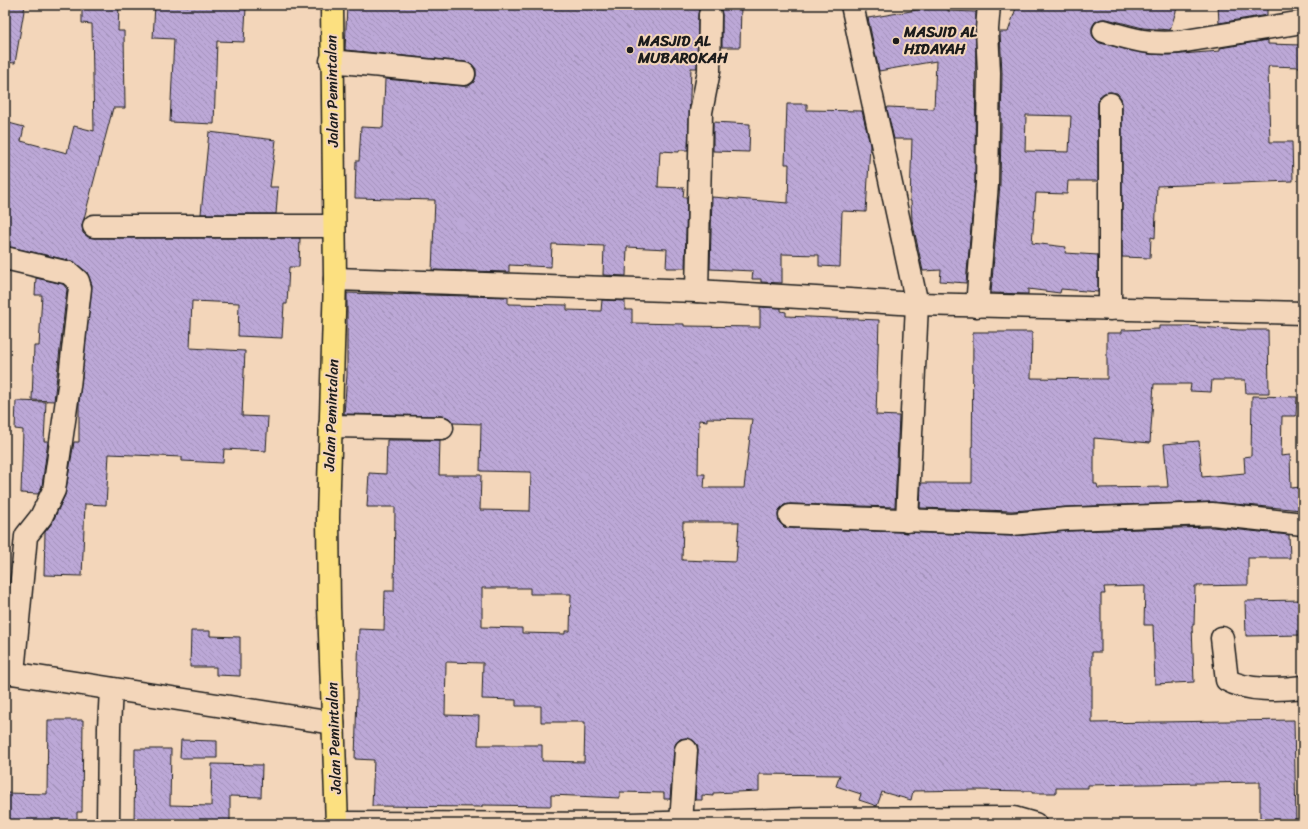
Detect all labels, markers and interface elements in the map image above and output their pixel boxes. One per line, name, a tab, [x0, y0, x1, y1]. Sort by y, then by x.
place label: MASJID AL HIDAYAH	[903, 19, 978, 62]
place label: MASJID AL MUBAROKAH	[637, 28, 728, 71]
street label: Jalan Pemintalan	[318, 35, 346, 148]
marker: MASJID AL HIDAYAH	[891, 36, 901, 46]
marker: MASJID AL MUBAROKAH	[625, 45, 635, 55]
street label: Jalan Pemintalan	[316, 359, 346, 472]
street label: Jalan Pemintalan	[319, 682, 349, 795]

